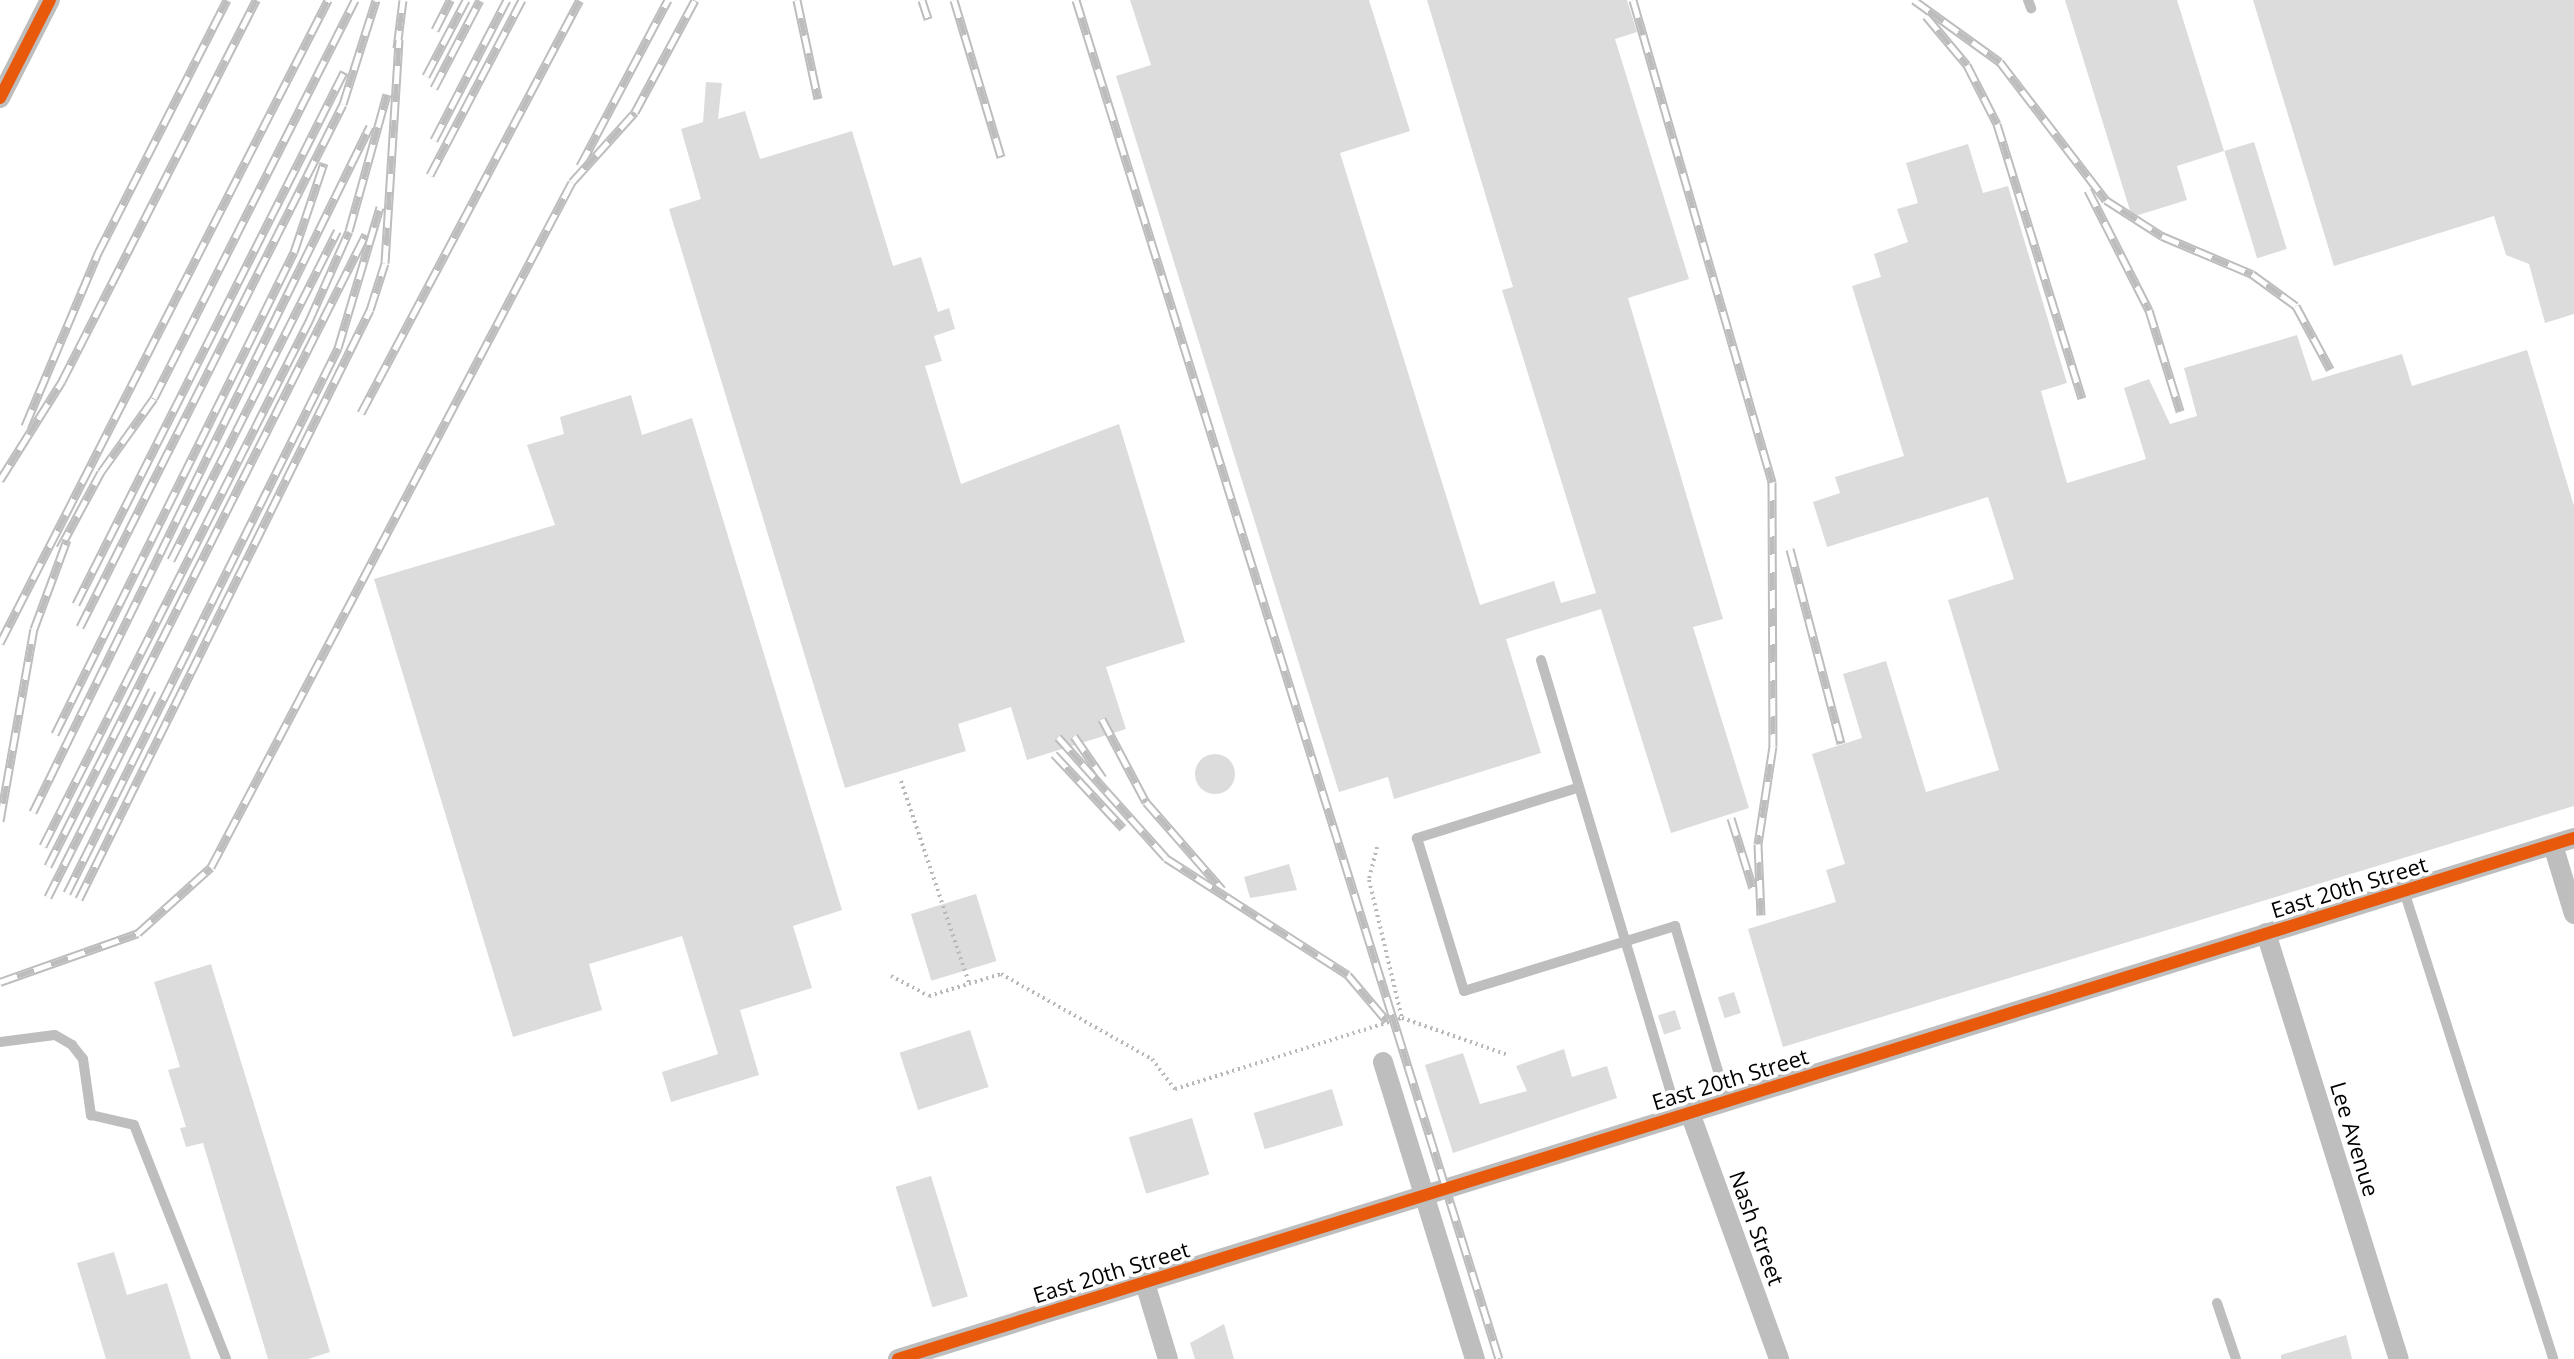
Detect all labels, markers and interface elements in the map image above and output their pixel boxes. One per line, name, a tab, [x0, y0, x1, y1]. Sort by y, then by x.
street label: East 20th Street	[2268, 851, 2430, 923]
street label: East 20th Street	[1649, 1043, 1811, 1115]
street label: Lee Avenue	[2325, 1078, 2385, 1200]
street label: Nash Street	[1724, 1167, 1790, 1289]
street label: East 20th Street	[1030, 1236, 1192, 1308]

